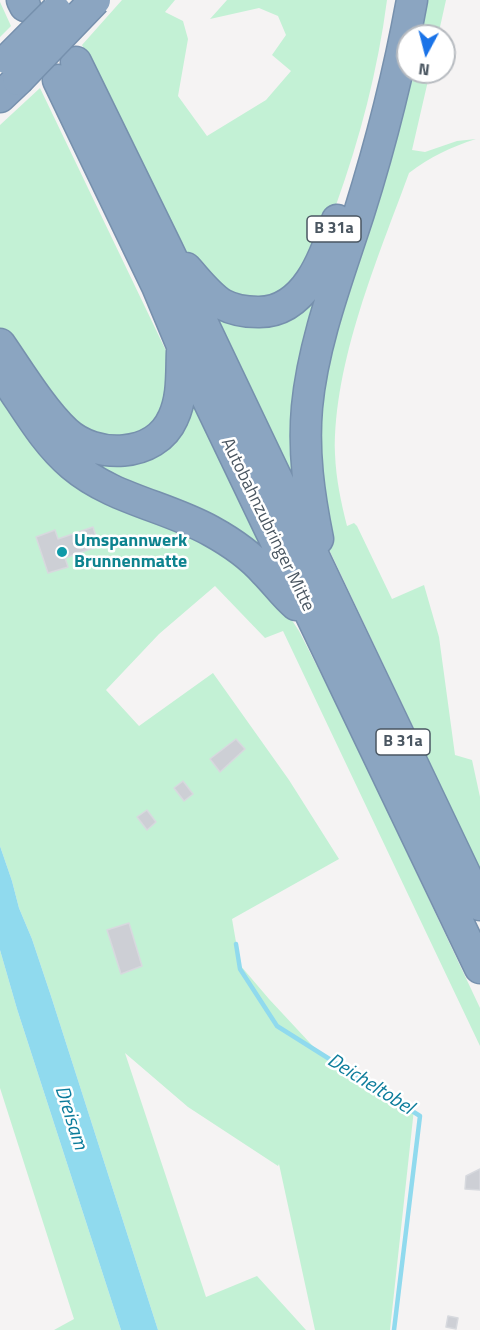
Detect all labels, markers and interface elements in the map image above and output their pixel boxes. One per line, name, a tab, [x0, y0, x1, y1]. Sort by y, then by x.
north arrow	[396, 24, 456, 84]
text: N	[417, 57, 431, 82]
road number: B 31a	[307, 216, 361, 242]
street label: Autobahnzubringer Mitte	[216, 435, 318, 615]
place label: Umspannwerk Brunnenmatte	[74, 531, 187, 574]
marker: Umspannwerk Brunnenmatte	[55, 545, 69, 559]
road number: B 31a	[376, 729, 430, 755]
water label: Deicheltobel	[323, 1049, 417, 1121]
water label: Dreisam	[48, 1083, 92, 1153]

